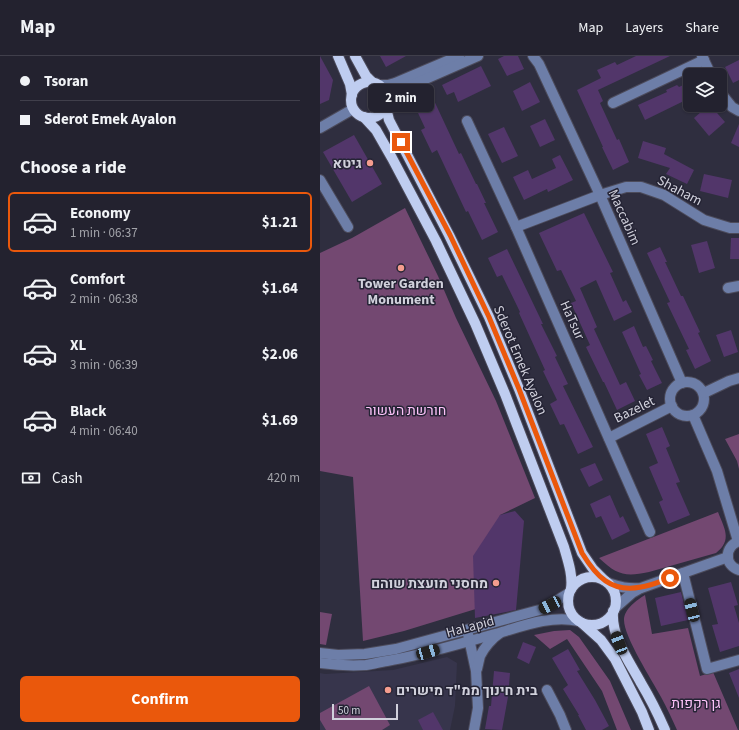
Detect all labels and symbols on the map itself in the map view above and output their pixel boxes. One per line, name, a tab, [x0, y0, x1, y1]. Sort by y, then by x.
callout: 2 min	[368, 84, 434, 112]
route end	[392, 133, 410, 151]
place label: גיטא	[333, 154, 362, 174]
marker: גיטא	[365, 158, 375, 168]
street label: Shaham	[653, 171, 706, 211]
street label: Maccabim	[603, 186, 645, 249]
marker: Tower Garden Monument	[396, 263, 406, 273]
place label: Tower Garden Monument	[358, 274, 444, 310]
street label: HaTsur	[555, 298, 590, 343]
street label: Sderot Emek Ayalon	[488, 303, 552, 418]
street label: Bazelet	[611, 391, 658, 428]
park label: חורשת העשור	[366, 401, 446, 421]
route start	[661, 569, 679, 587]
place label: מחסני מועצת שוהם	[371, 574, 488, 594]
marker: מחסני מועצת שוהם	[491, 578, 501, 588]
car	[537, 594, 563, 616]
car	[683, 597, 701, 623]
street label: HaLapid	[444, 611, 497, 643]
car	[609, 630, 629, 656]
car	[415, 643, 441, 661]
place label: בית חינוך ממ"ד מישרים	[396, 681, 538, 701]
marker: בית חינוך ממ"ד מישרים	[383, 685, 393, 695]
park label: גן רקפות	[671, 694, 721, 714]
scale bar	[332, 702, 398, 721]

